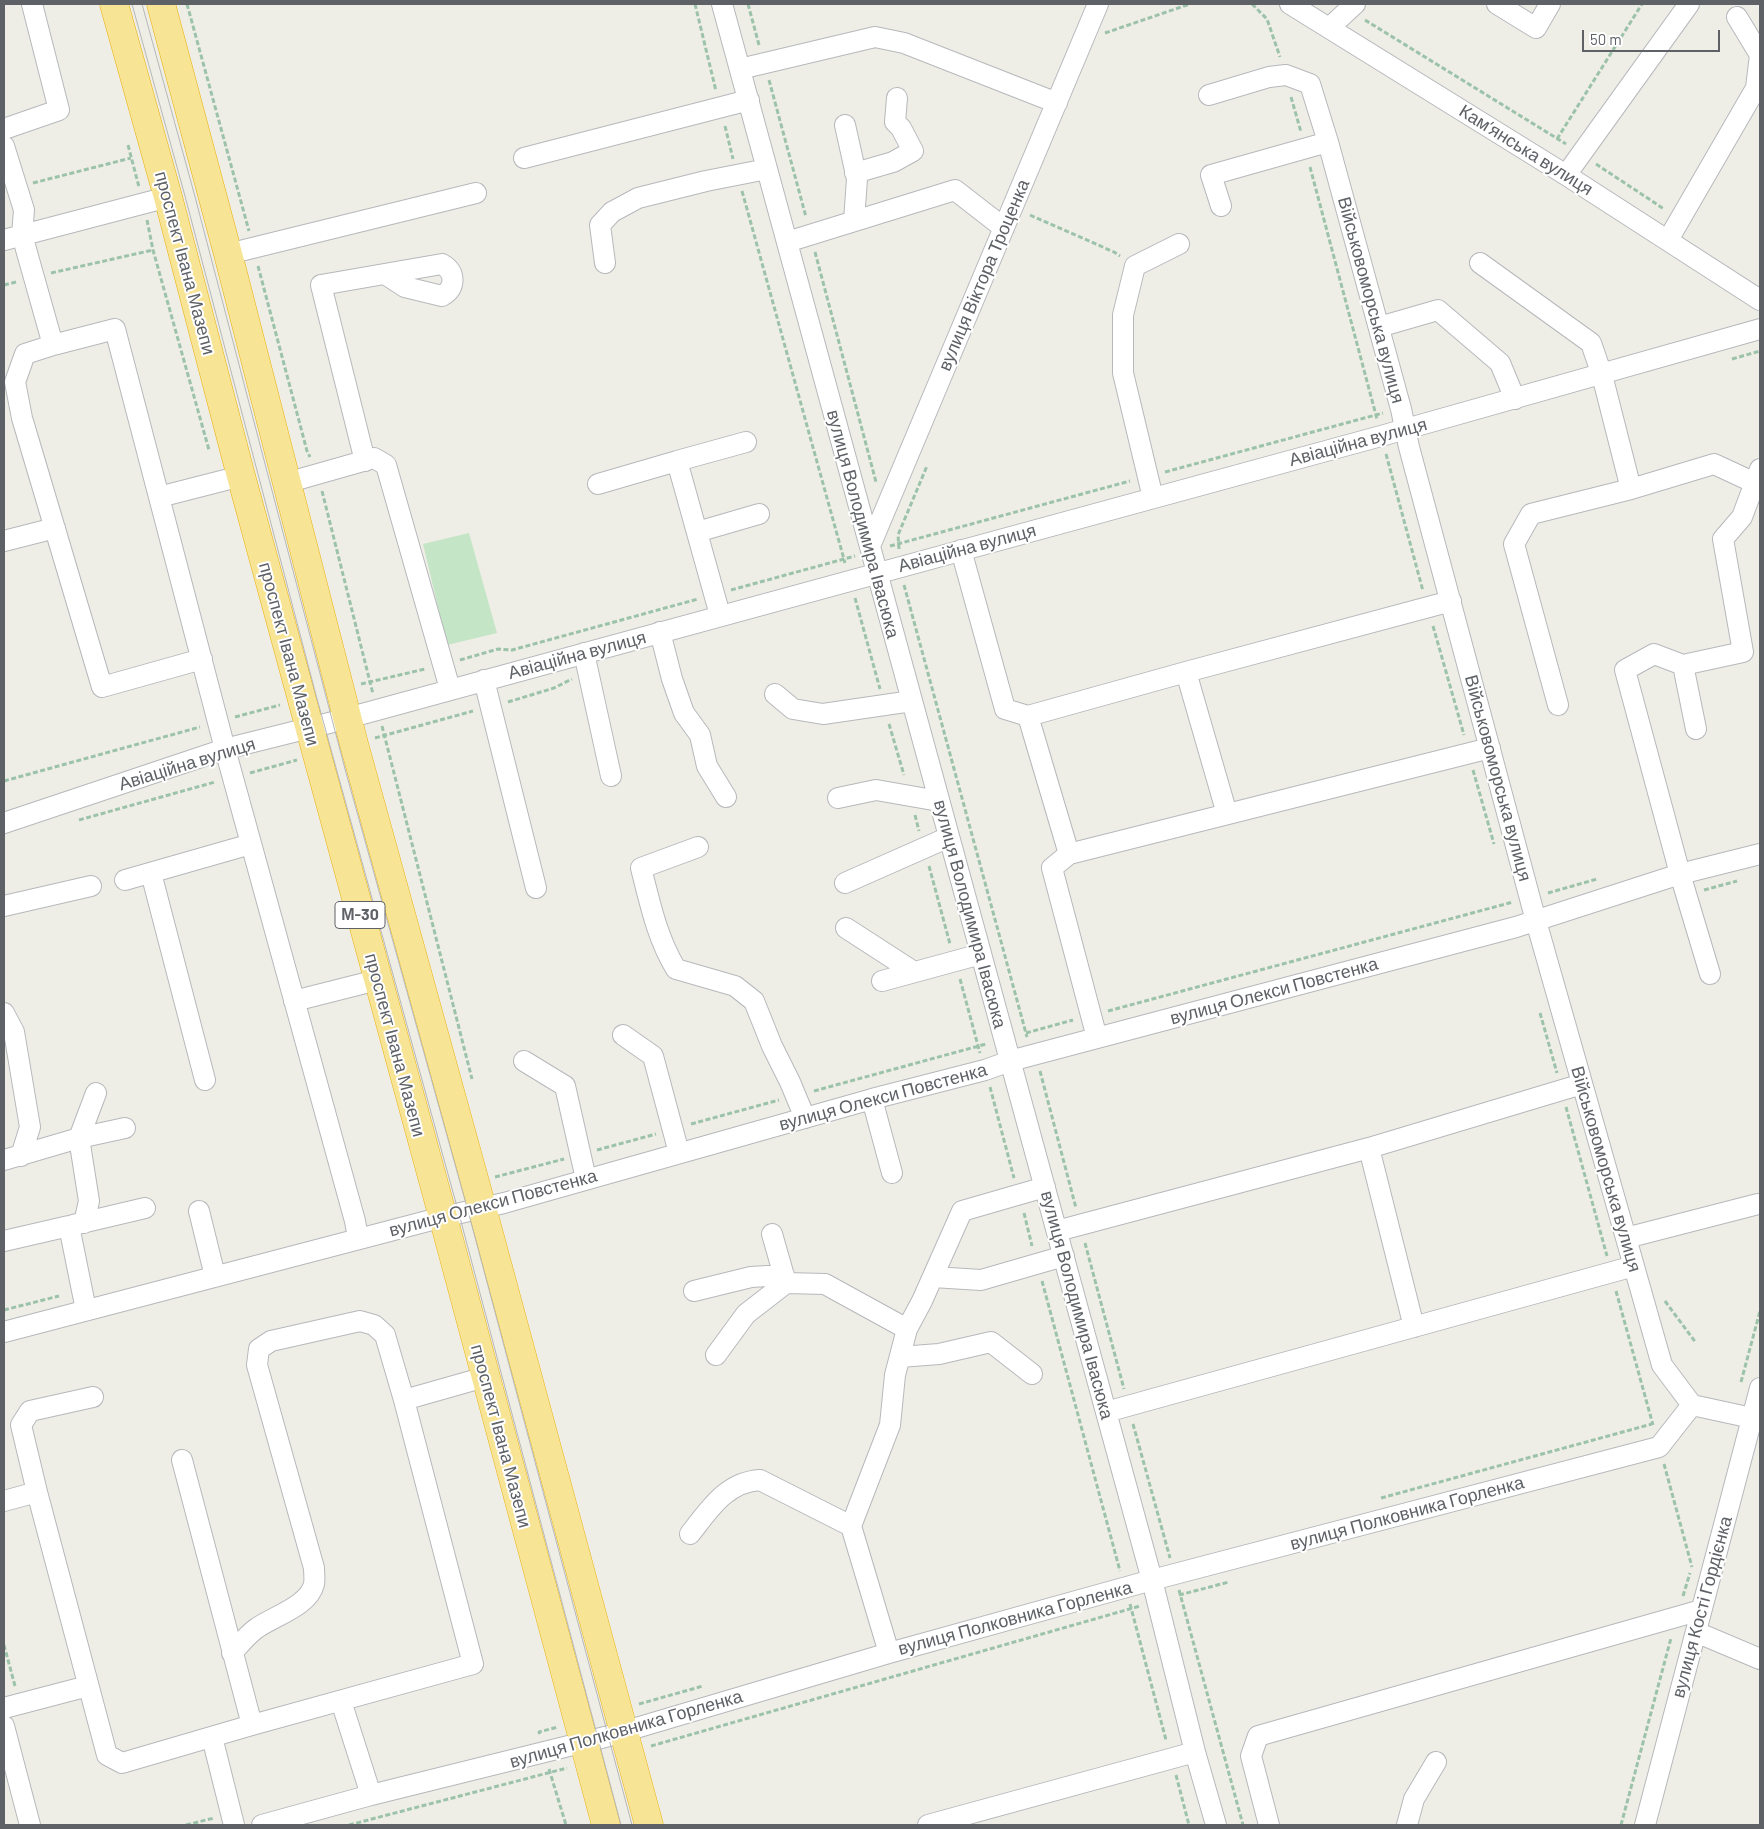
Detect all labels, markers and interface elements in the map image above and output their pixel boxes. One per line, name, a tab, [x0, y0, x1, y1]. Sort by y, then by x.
scale bar	[1584, 20, 1722, 52]
text: 50 m	[1590, 30, 1622, 48]
street label: Камʼянська вулиця	[1455, 100, 1597, 200]
street label: проспект Івана Мазепи	[150, 169, 220, 357]
street label: вулиця Віктора Троценка	[934, 176, 1034, 374]
street label: Військовоморська вулиця	[1333, 194, 1409, 406]
street label: вулиця Володимира Івасюка	[822, 407, 904, 641]
street label: Авіаційна вулиця	[1287, 413, 1429, 471]
street label: Авіаційна вулиця	[896, 519, 1038, 577]
street label: проспект Івана Мазепи	[254, 560, 324, 748]
street label: Авіаційна вулиця	[506, 626, 648, 684]
street label: Військовоморська вулиця	[1460, 672, 1536, 884]
street label: Авіаційна вулиця	[116, 733, 258, 795]
street label: вулиця Володимира Івасюка	[929, 797, 1011, 1031]
road number: М-30	[335, 902, 385, 928]
street label: проспект Івана Мазепи	[360, 951, 430, 1139]
street label: вулиця Олекси Повстенка	[1168, 953, 1380, 1029]
street label: вулиця Олекси Повстенка	[777, 1059, 989, 1135]
street label: Військовоморська вулиця	[1566, 1064, 1646, 1274]
street label: вулиця Олекси Повстенка	[387, 1165, 599, 1241]
street label: вулиця Володимира Івасюка	[1036, 1188, 1118, 1422]
street label: проспект Івана Мазепи	[466, 1342, 536, 1530]
street label: вулиця Полковника Горленка	[1288, 1471, 1526, 1555]
street label: вулиця Кості Гордієнка	[1667, 1514, 1737, 1700]
street label: вулиця Полковника Горленка	[896, 1576, 1134, 1660]
street label: вулиця Полковника Горленка	[507, 1685, 745, 1773]

